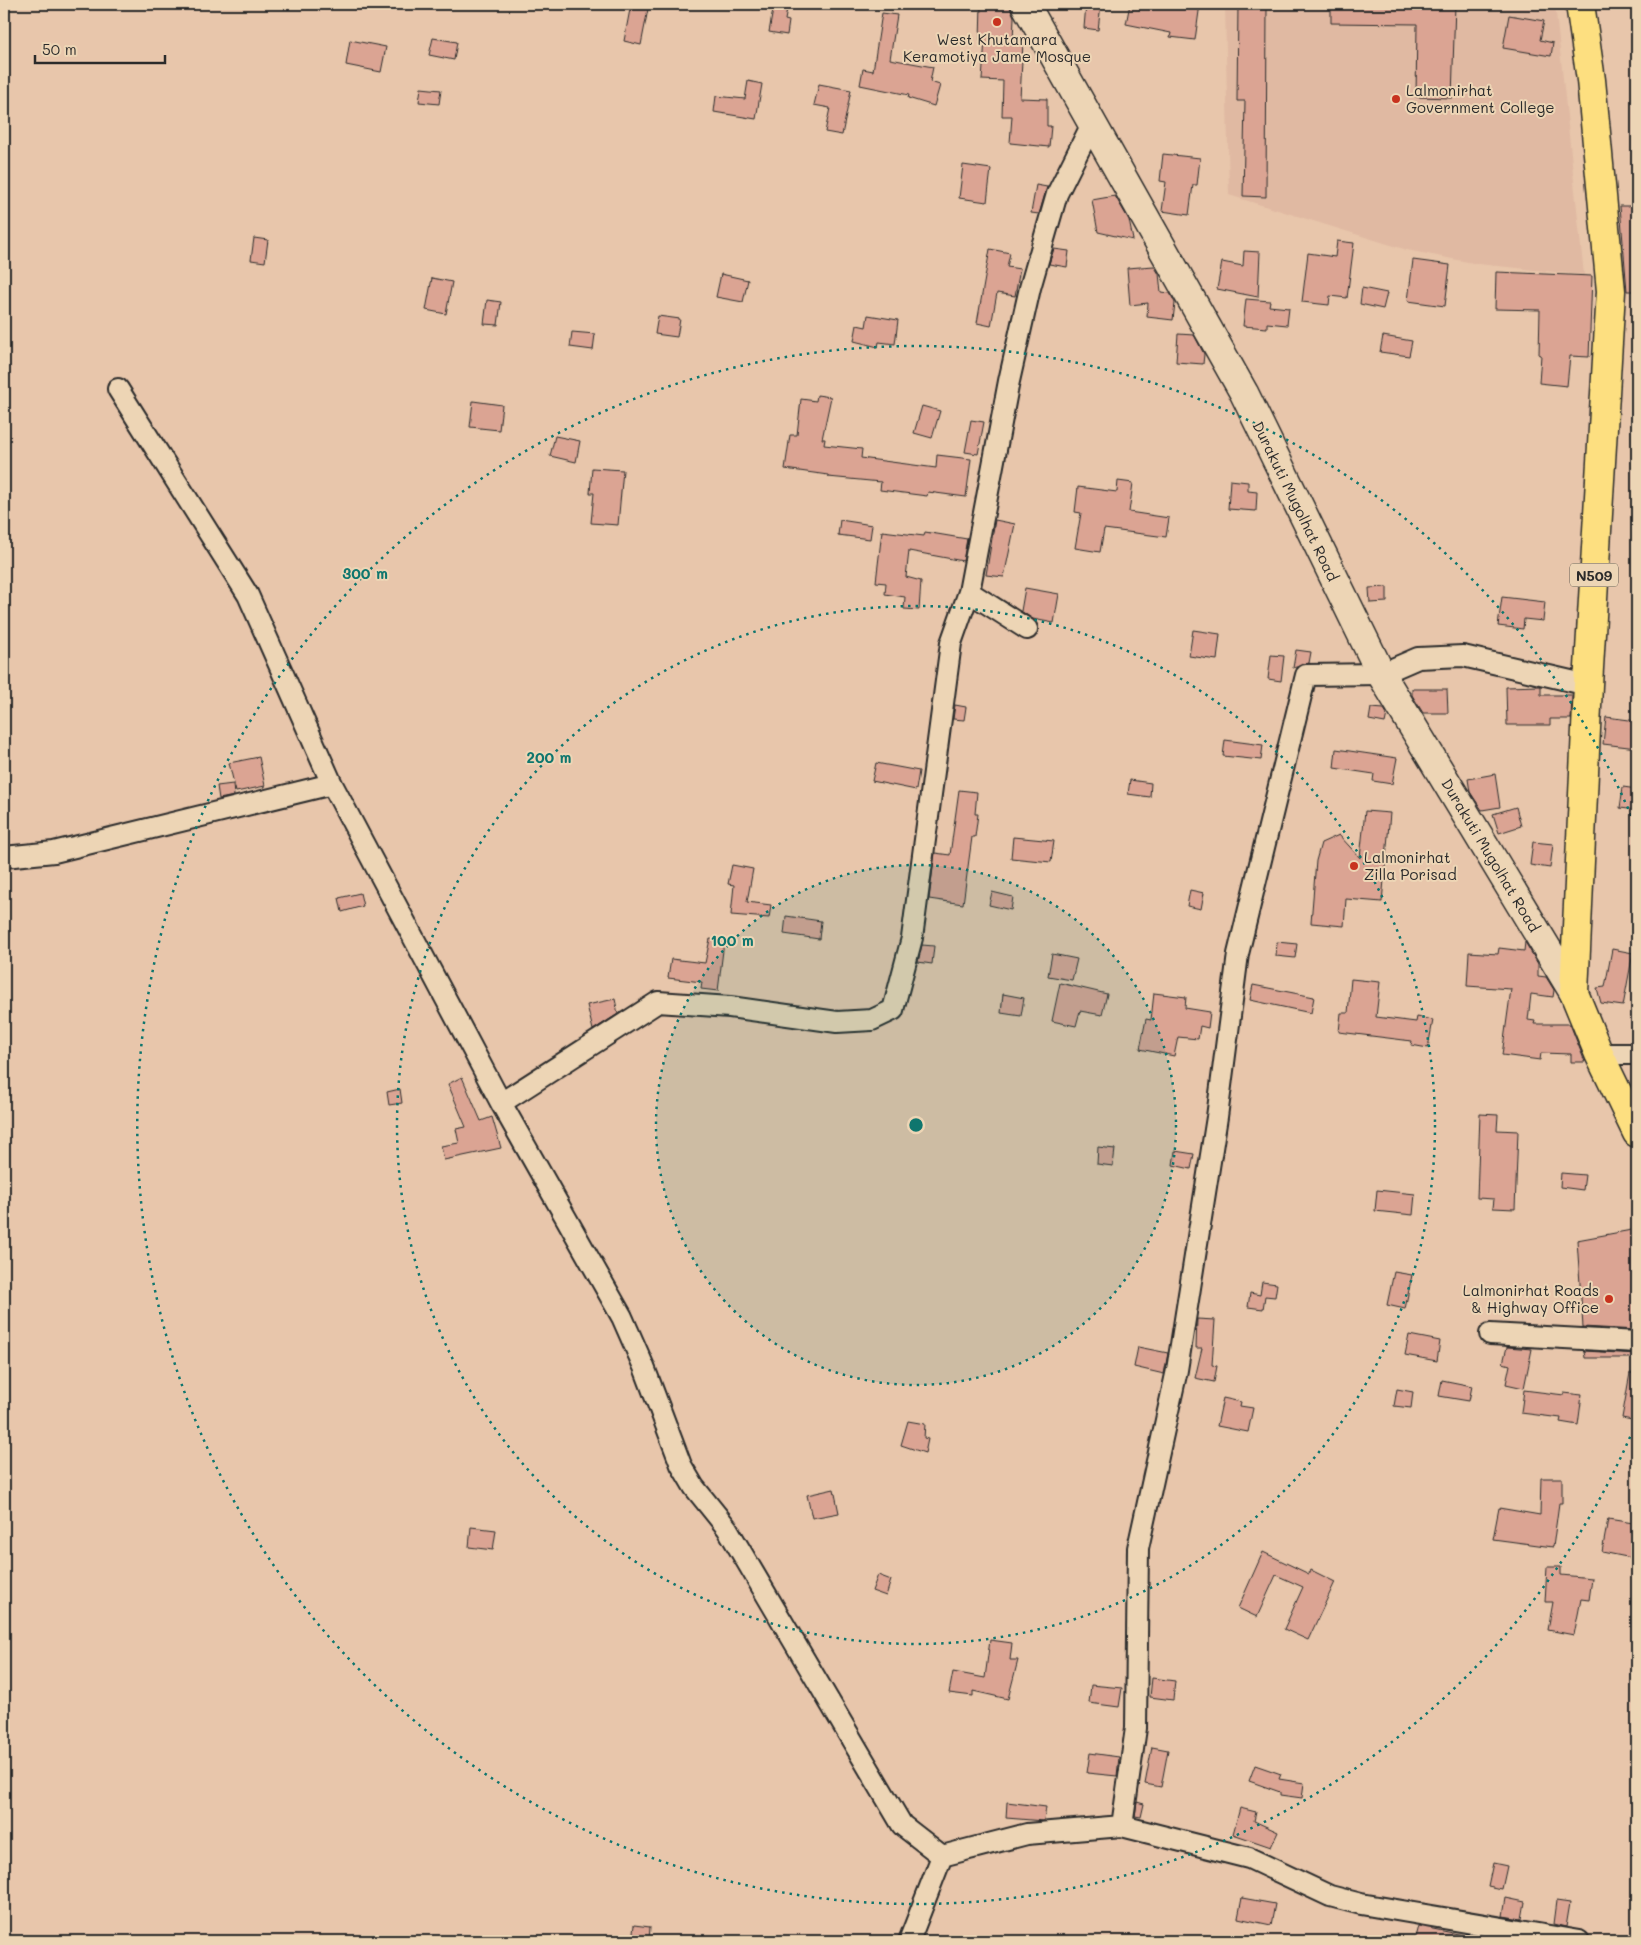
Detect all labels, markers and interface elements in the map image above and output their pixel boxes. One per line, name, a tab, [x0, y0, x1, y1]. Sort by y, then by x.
marker: West Khutamara Keramotiya Jame Mosque	[991, 16, 1003, 28]
place label: West Khutamara Keramotiya Jame Mosque	[903, 29, 1091, 66]
scale bar	[35, 32, 165, 64]
text: 50 m	[42, 39, 77, 59]
place label: Lalmonirhat Government College	[1406, 80, 1554, 117]
marker: Lalmonirhat Government College	[1390, 93, 1402, 105]
street label: Durakuti Mugolhat Road	[1249, 418, 1343, 584]
text: 300 m	[342, 563, 388, 583]
road number: N509	[1570, 564, 1618, 586]
text: 200 m	[527, 747, 572, 767]
street label: Durakuti Mugolhat Road	[1437, 775, 1545, 935]
place label: Lalmonirhat Zilla Porisad	[1364, 847, 1457, 884]
marker: Lalmonirhat Zilla Porisad	[1348, 860, 1360, 872]
text: 100 m	[710, 930, 754, 950]
centre of rings	[907, 1116, 925, 1134]
place label: Lalmonirhat Roads & Highway Office	[1463, 1280, 1599, 1317]
marker: Lalmonirhat Roads & Highway Office	[1603, 1293, 1615, 1305]

